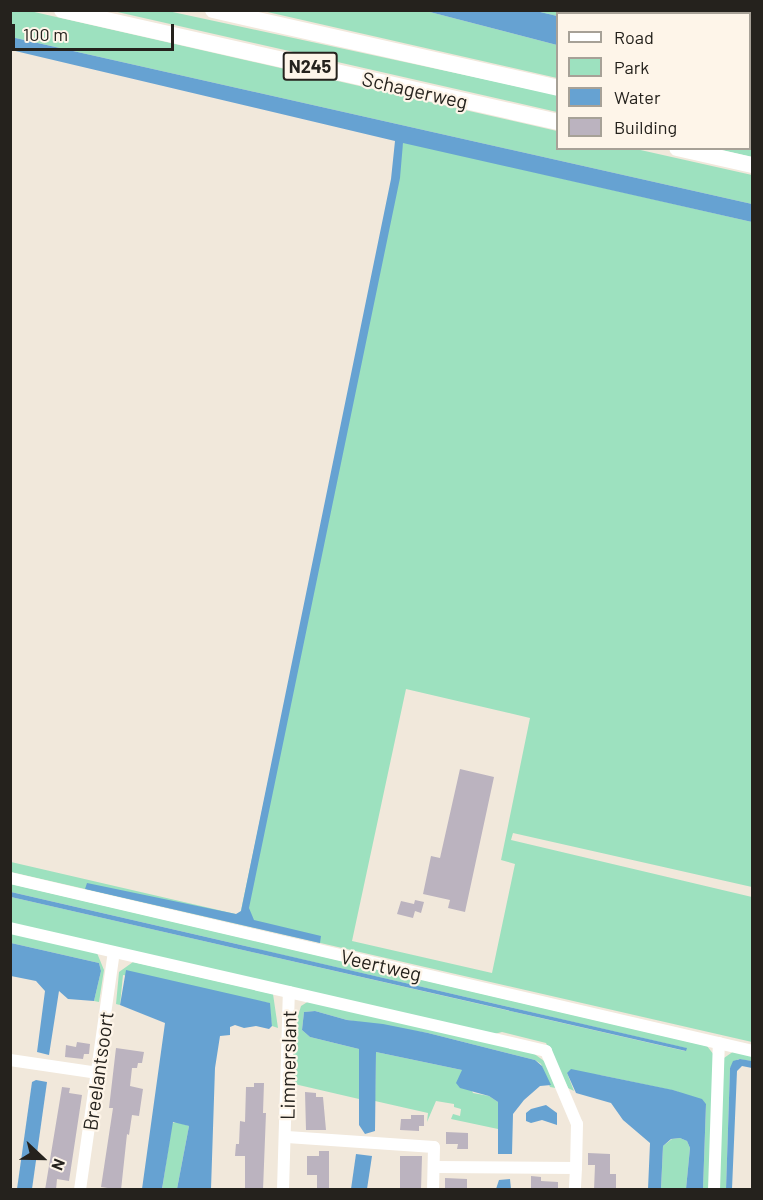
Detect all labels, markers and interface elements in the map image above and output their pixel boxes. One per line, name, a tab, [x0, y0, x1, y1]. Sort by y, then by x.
scale bar	[15, 12, 177, 50]
legend	[556, 12, 751, 150]
text: 100 m	[23, 23, 68, 45]
text: Road	[614, 26, 654, 48]
road number: N245	[282, 51, 338, 81]
text: Park	[614, 56, 649, 78]
street label: Schagerweg	[360, 66, 470, 114]
text: Water	[614, 86, 661, 108]
text: Building	[614, 116, 677, 138]
street label: Veertweg	[338, 944, 424, 986]
street label: Breelantsoort	[78, 1010, 118, 1132]
street label: Limmerslant	[275, 1010, 301, 1120]
north arrow	[12, 1128, 72, 1188]
text: N	[48, 1156, 70, 1173]

